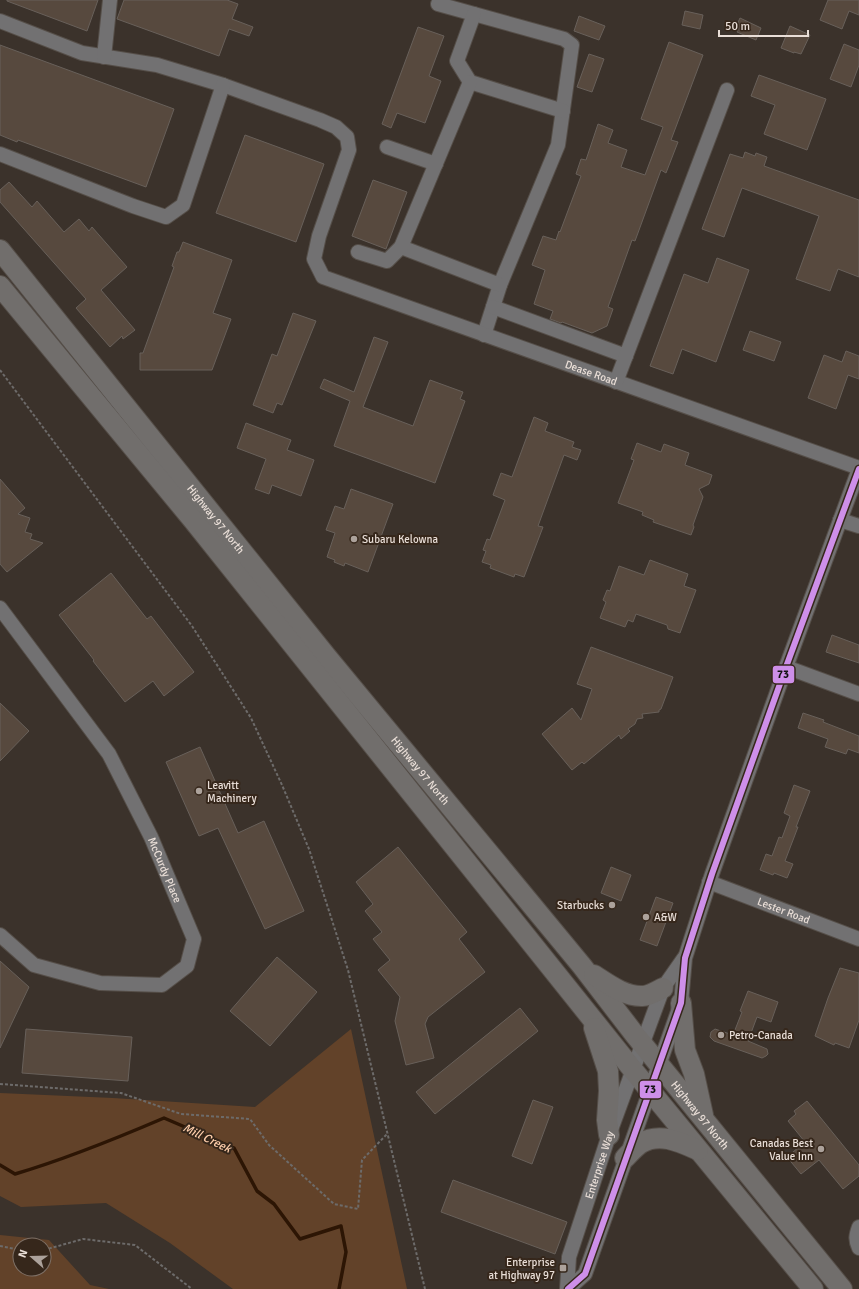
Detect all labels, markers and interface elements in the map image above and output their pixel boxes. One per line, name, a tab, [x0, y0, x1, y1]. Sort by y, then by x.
scale bar	[719, 12, 808, 38]
text: 50 m	[725, 19, 750, 34]
street label: Dease Road	[563, 358, 619, 388]
street label: Highway 97 North	[184, 482, 247, 556]
place label: Subaru Kelowna	[362, 533, 439, 546]
marker: Subaru Kelowna	[349, 534, 359, 544]
line badge: 73	[772, 665, 795, 684]
text: 73	[777, 668, 789, 681]
street label: Highway 97 North	[388, 734, 452, 807]
place label: Leavitt Machinery	[207, 779, 257, 805]
marker: Leavitt Machinery	[194, 786, 204, 796]
street label: McCurdy Place	[145, 835, 184, 905]
street label: Lester Road	[756, 895, 812, 927]
place label: Starbucks	[557, 899, 604, 912]
marker: Starbucks	[607, 900, 617, 910]
place label: A&W	[654, 911, 678, 924]
marker: A&W	[641, 912, 651, 922]
place label: Petro-Canada	[729, 1029, 793, 1042]
marker: Petro-Canada	[716, 1030, 726, 1040]
street label: Highway 97 North	[668, 1078, 732, 1152]
line badge: 73	[639, 1080, 662, 1099]
text: 73	[644, 1083, 656, 1096]
water label: Mill Creek	[180, 1120, 234, 1157]
street label: Enterprise Way	[582, 1128, 617, 1201]
place label: Canadas Best Value Inn	[750, 1137, 813, 1163]
marker: Canadas Best Value Inn	[816, 1144, 826, 1154]
north arrow	[12, 1237, 52, 1277]
text: N	[16, 1248, 30, 1260]
place label: Enterprise at Highway 97	[489, 1256, 555, 1282]
marker: Enterprise at Highway 97	[558, 1263, 568, 1273]

